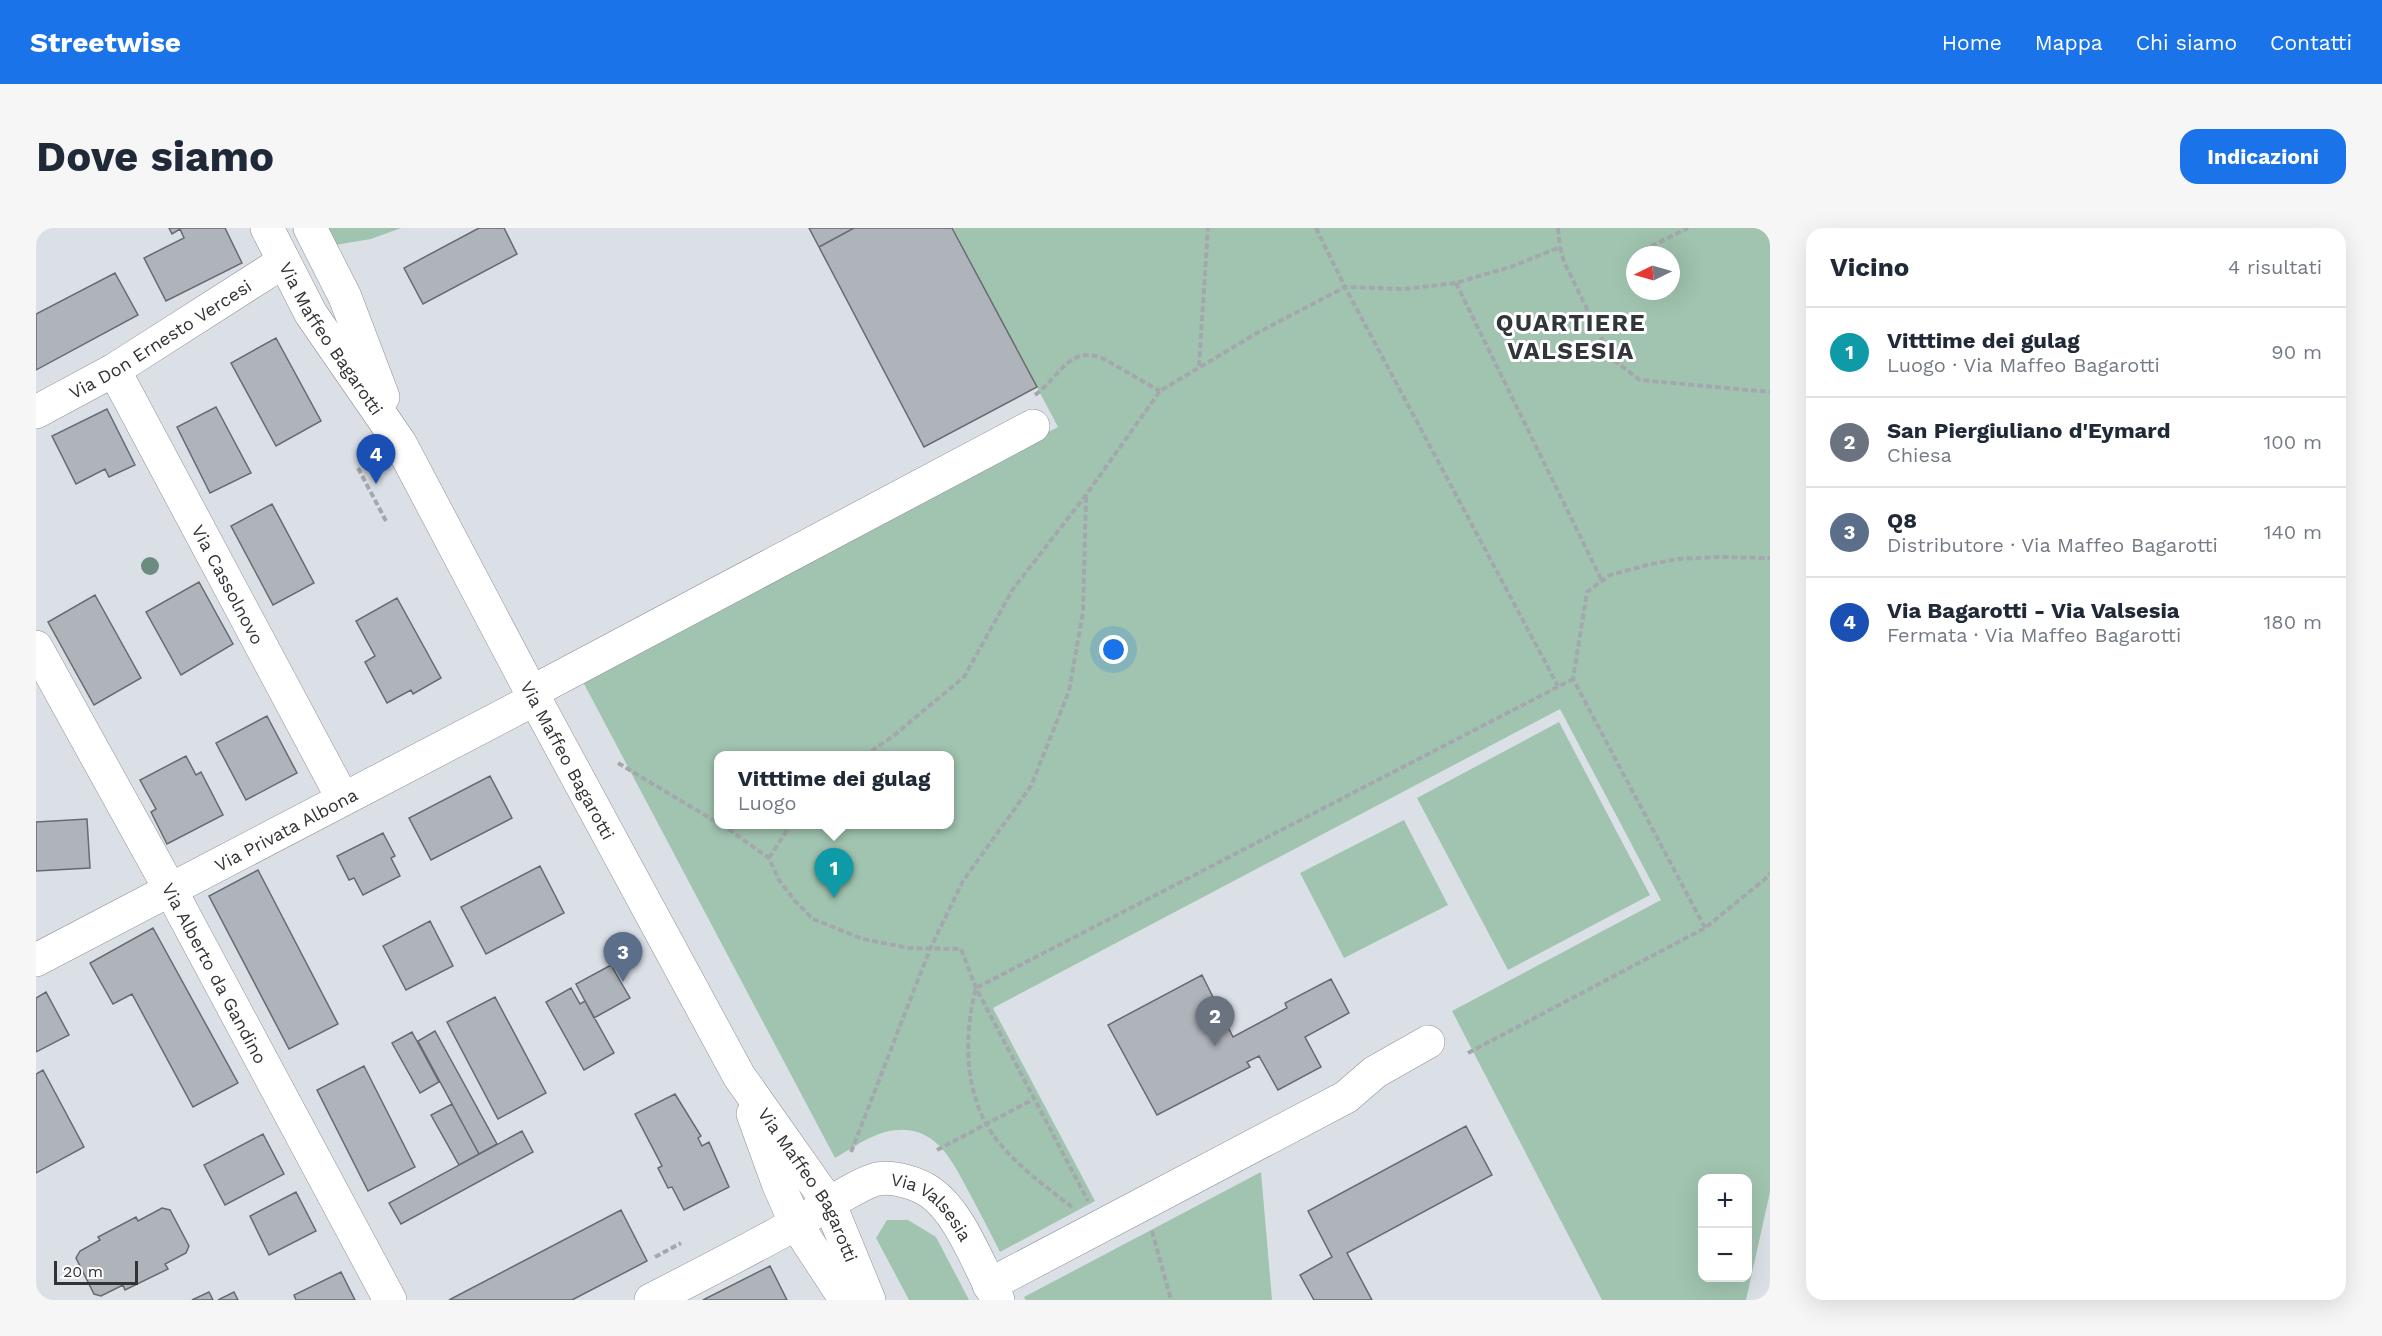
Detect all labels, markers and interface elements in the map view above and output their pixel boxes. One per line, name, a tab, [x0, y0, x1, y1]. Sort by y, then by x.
text: Streetwise	[30, 26, 181, 59]
text: Home	[1942, 30, 2002, 55]
text: Mappa	[2035, 30, 2103, 55]
text: Chi siamo	[2136, 30, 2237, 55]
text: Contatti	[2270, 30, 2352, 55]
button: Indicazioni	[2180, 129, 2346, 184]
text: Dove siamo	[36, 132, 274, 181]
north arrow	[1626, 246, 1680, 300]
text: Vicino	[1830, 252, 1909, 282]
text: 4 risultati	[2228, 255, 2322, 279]
street label: Via Maffeo Bagarotti	[276, 258, 388, 419]
street label: Via Don Ernesto Vercesi	[65, 275, 255, 403]
district label: QUARTIERE VALSESIA	[1496, 309, 1646, 365]
text: Vitttime dei gulag	[1887, 328, 2079, 353]
text: 1	[1845, 340, 1854, 364]
text: 90 m	[2271, 340, 2322, 364]
text: Luogo · Via Maffeo Bagarotti	[1887, 353, 2160, 377]
text: San Piergiuliano d'Eymard	[1887, 418, 2170, 443]
text: 2	[1844, 430, 1855, 454]
text: 100 m	[2263, 430, 2322, 454]
pin: 4	[356, 434, 396, 484]
text: Chiesa	[1887, 443, 1952, 467]
text: Q8	[1887, 508, 1917, 533]
text: 3	[1844, 520, 1855, 544]
text: 140 m	[2264, 520, 2322, 544]
street label: Via Cassolnovo	[188, 521, 269, 648]
text: Distributore · Via Maffeo Bagarotti	[1887, 533, 2218, 557]
text: Via Bagarotti - Via Valsesia	[1887, 598, 2180, 623]
text: 4	[1843, 610, 1856, 634]
text: 180 m	[2264, 610, 2322, 634]
text: Fermata · Via Maffeo Bagarotti	[1887, 623, 2181, 647]
your location	[1099, 635, 1128, 664]
street label: Via Maffeo Bagarotti	[517, 677, 619, 843]
popup	[714, 751, 954, 829]
text: Vitttime dei gulag	[738, 766, 930, 791]
street label: Via Privata Albona	[211, 783, 361, 875]
text: Luogo	[738, 791, 796, 815]
pin: 1	[814, 848, 854, 898]
street label: Via Alberto da Gandino	[158, 879, 272, 1067]
pin: 3	[604, 932, 642, 982]
pin: 2	[1196, 996, 1234, 1046]
street label: Via Maffeo Bagarotti	[754, 1103, 863, 1265]
street label: Via Valsesia	[889, 1168, 976, 1245]
map controls	[1698, 1174, 1752, 1282]
button: +	[1698, 1174, 1752, 1228]
button: −	[1698, 1228, 1752, 1282]
scale bar	[54, 1258, 138, 1286]
text: 20 m	[63, 1262, 103, 1281]

